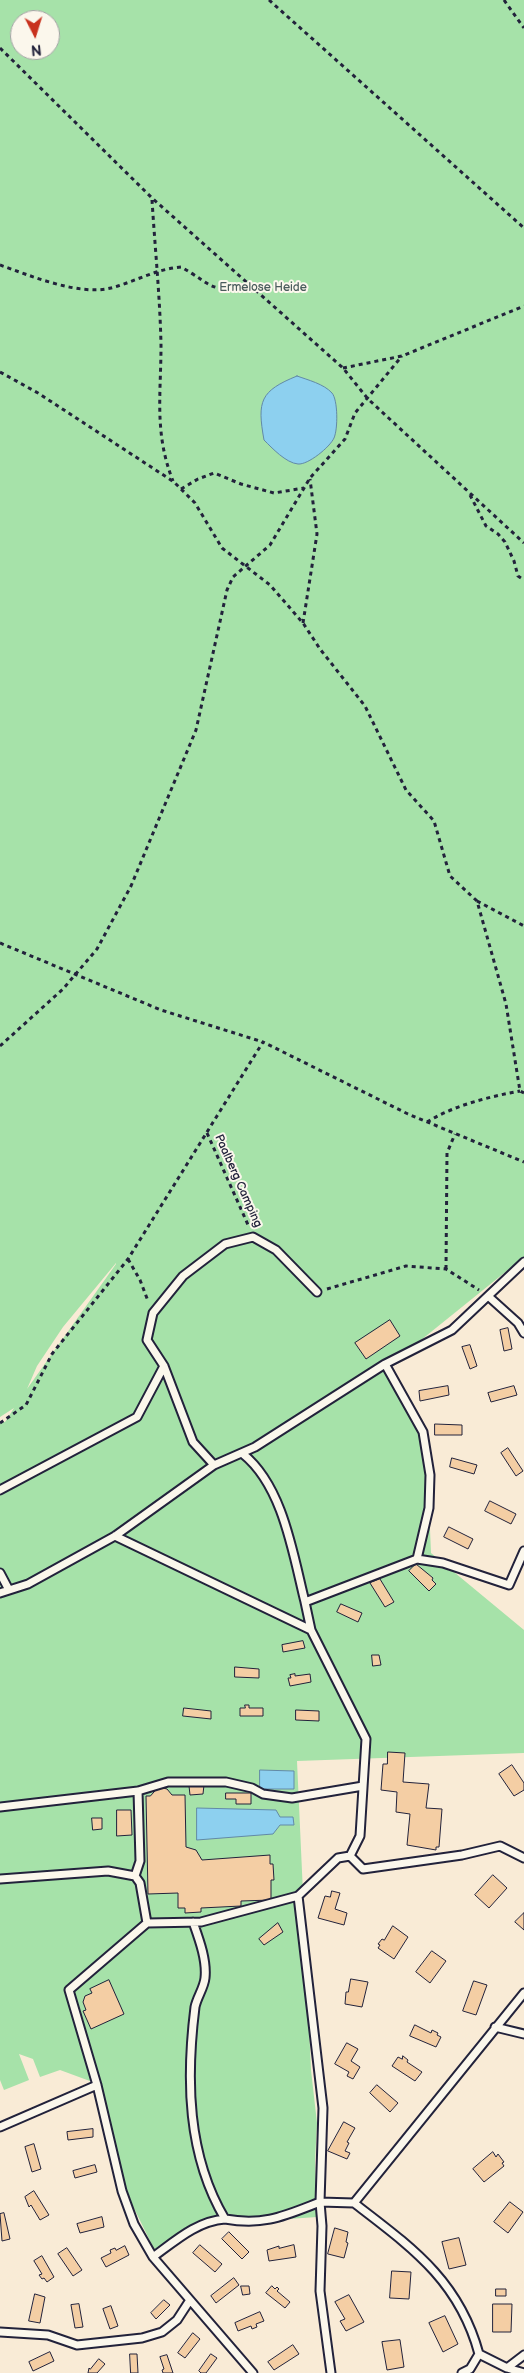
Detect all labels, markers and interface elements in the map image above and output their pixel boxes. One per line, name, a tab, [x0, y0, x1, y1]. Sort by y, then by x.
north arrow	[10, 10, 60, 60]
text: N	[30, 41, 42, 58]
park label: Ermelose Heide	[219, 281, 307, 295]
street label: Paalberg Camping	[211, 1132, 265, 1230]

